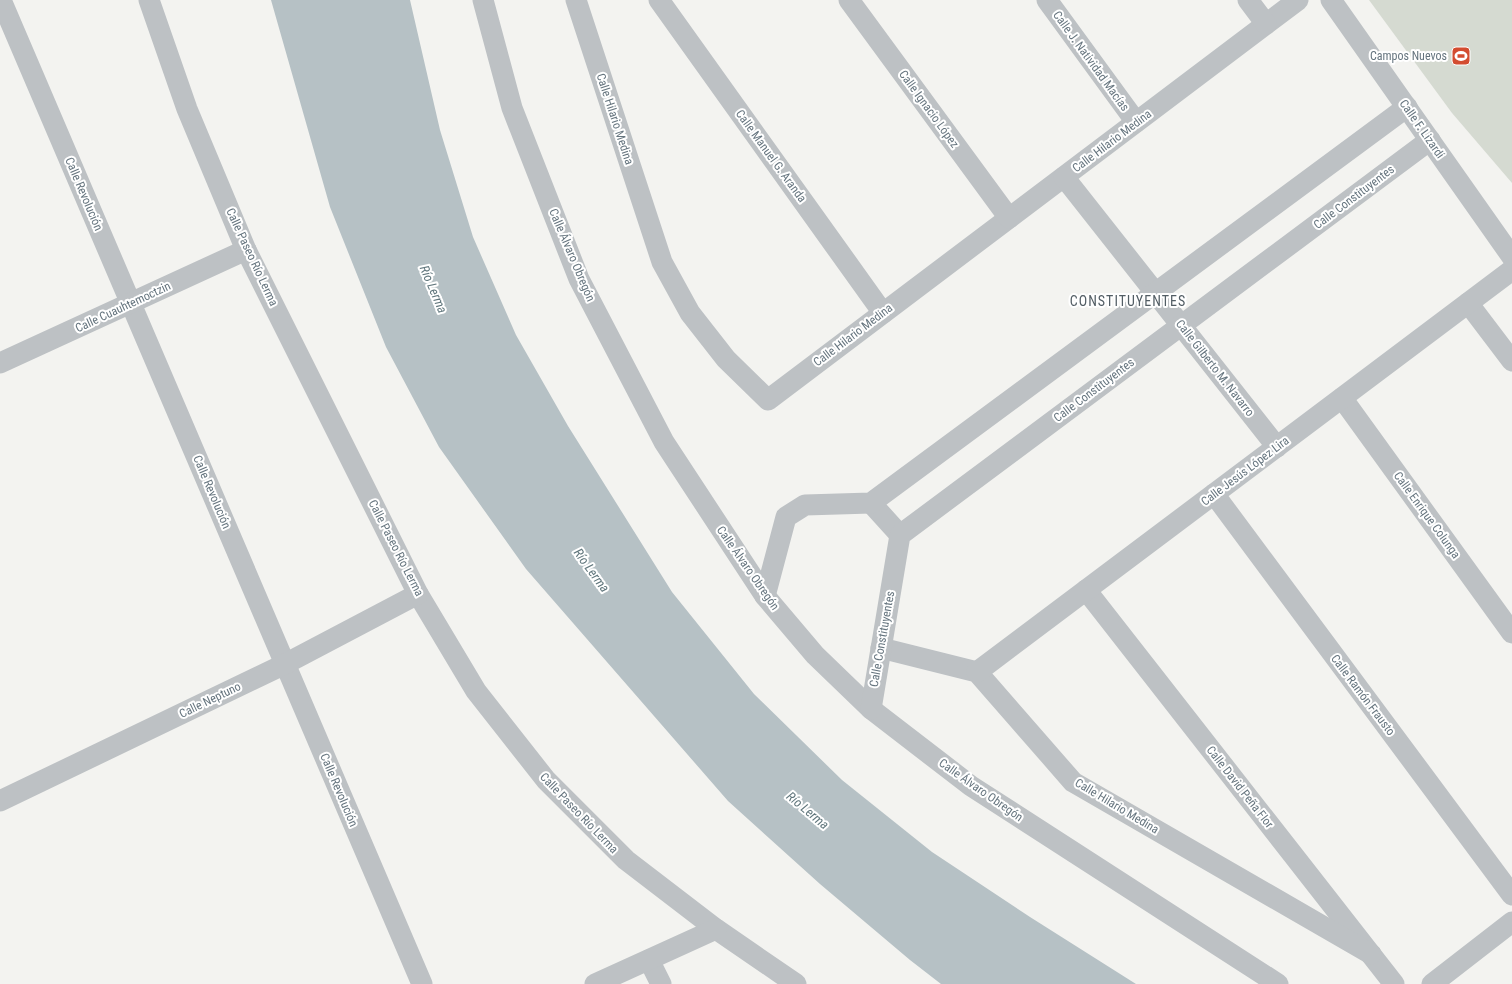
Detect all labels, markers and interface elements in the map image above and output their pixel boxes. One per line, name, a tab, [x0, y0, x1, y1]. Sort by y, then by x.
street label: Calle J. Natividad Macías	[1050, 8, 1132, 114]
sports icon: Campos Nuevos	[1450, 45, 1472, 67]
place label: Campos Nuevos	[1370, 49, 1447, 63]
street label: Calle Ignacio López	[896, 67, 962, 151]
street label: Calle Hilario Medina	[594, 72, 636, 167]
street label: Calle F. Lizardi	[1397, 97, 1447, 161]
street label: Calle Manuel G. Aranda	[733, 107, 809, 205]
street label: Calle Hilario Medina	[1070, 107, 1154, 175]
street label: Calle Revolución	[62, 155, 106, 233]
street label: Calle Constituyentes	[1311, 162, 1397, 232]
street label: Calle Paseo Río Lerma	[223, 206, 281, 308]
street label: Calle Álvaro Obregón	[546, 206, 599, 304]
water label: Río Lerma	[417, 263, 450, 315]
street label: Calle Cuauhtemoctzin	[73, 279, 173, 335]
district label: CONSTITUYENTES	[1070, 293, 1186, 309]
street label: Calle Hilario Medina	[811, 301, 895, 369]
street label: Calle Gilberto M. Navarro	[1173, 317, 1257, 419]
street label: Calle Constituyentes	[1051, 355, 1137, 425]
street label: Calle Jesús López Lira	[1198, 433, 1292, 509]
street label: Calle Revolución	[190, 453, 234, 531]
street label: Calle Enrique Colunga	[1391, 469, 1463, 561]
street label: Calle Paseo Río Lerma	[366, 497, 427, 599]
street label: Calle Álvaro Obregón	[714, 523, 783, 613]
water label: Río Lerma	[571, 546, 612, 595]
street label: Calle Constituyentes	[867, 590, 897, 688]
street label: Calle Ramón Frausto	[1328, 652, 1398, 738]
street label: Calle Neptuno	[177, 679, 243, 721]
street label: Calle David Peña Flor	[1204, 743, 1277, 831]
street label: Calle Revolución	[317, 751, 361, 829]
street label: Calle Álvaro Obregón	[936, 755, 1026, 824]
street label: Calle Paseo Río Lerma	[537, 770, 621, 856]
street label: Calle Hilario Medina	[1073, 775, 1162, 837]
water label: Río Lerma	[784, 788, 832, 832]

